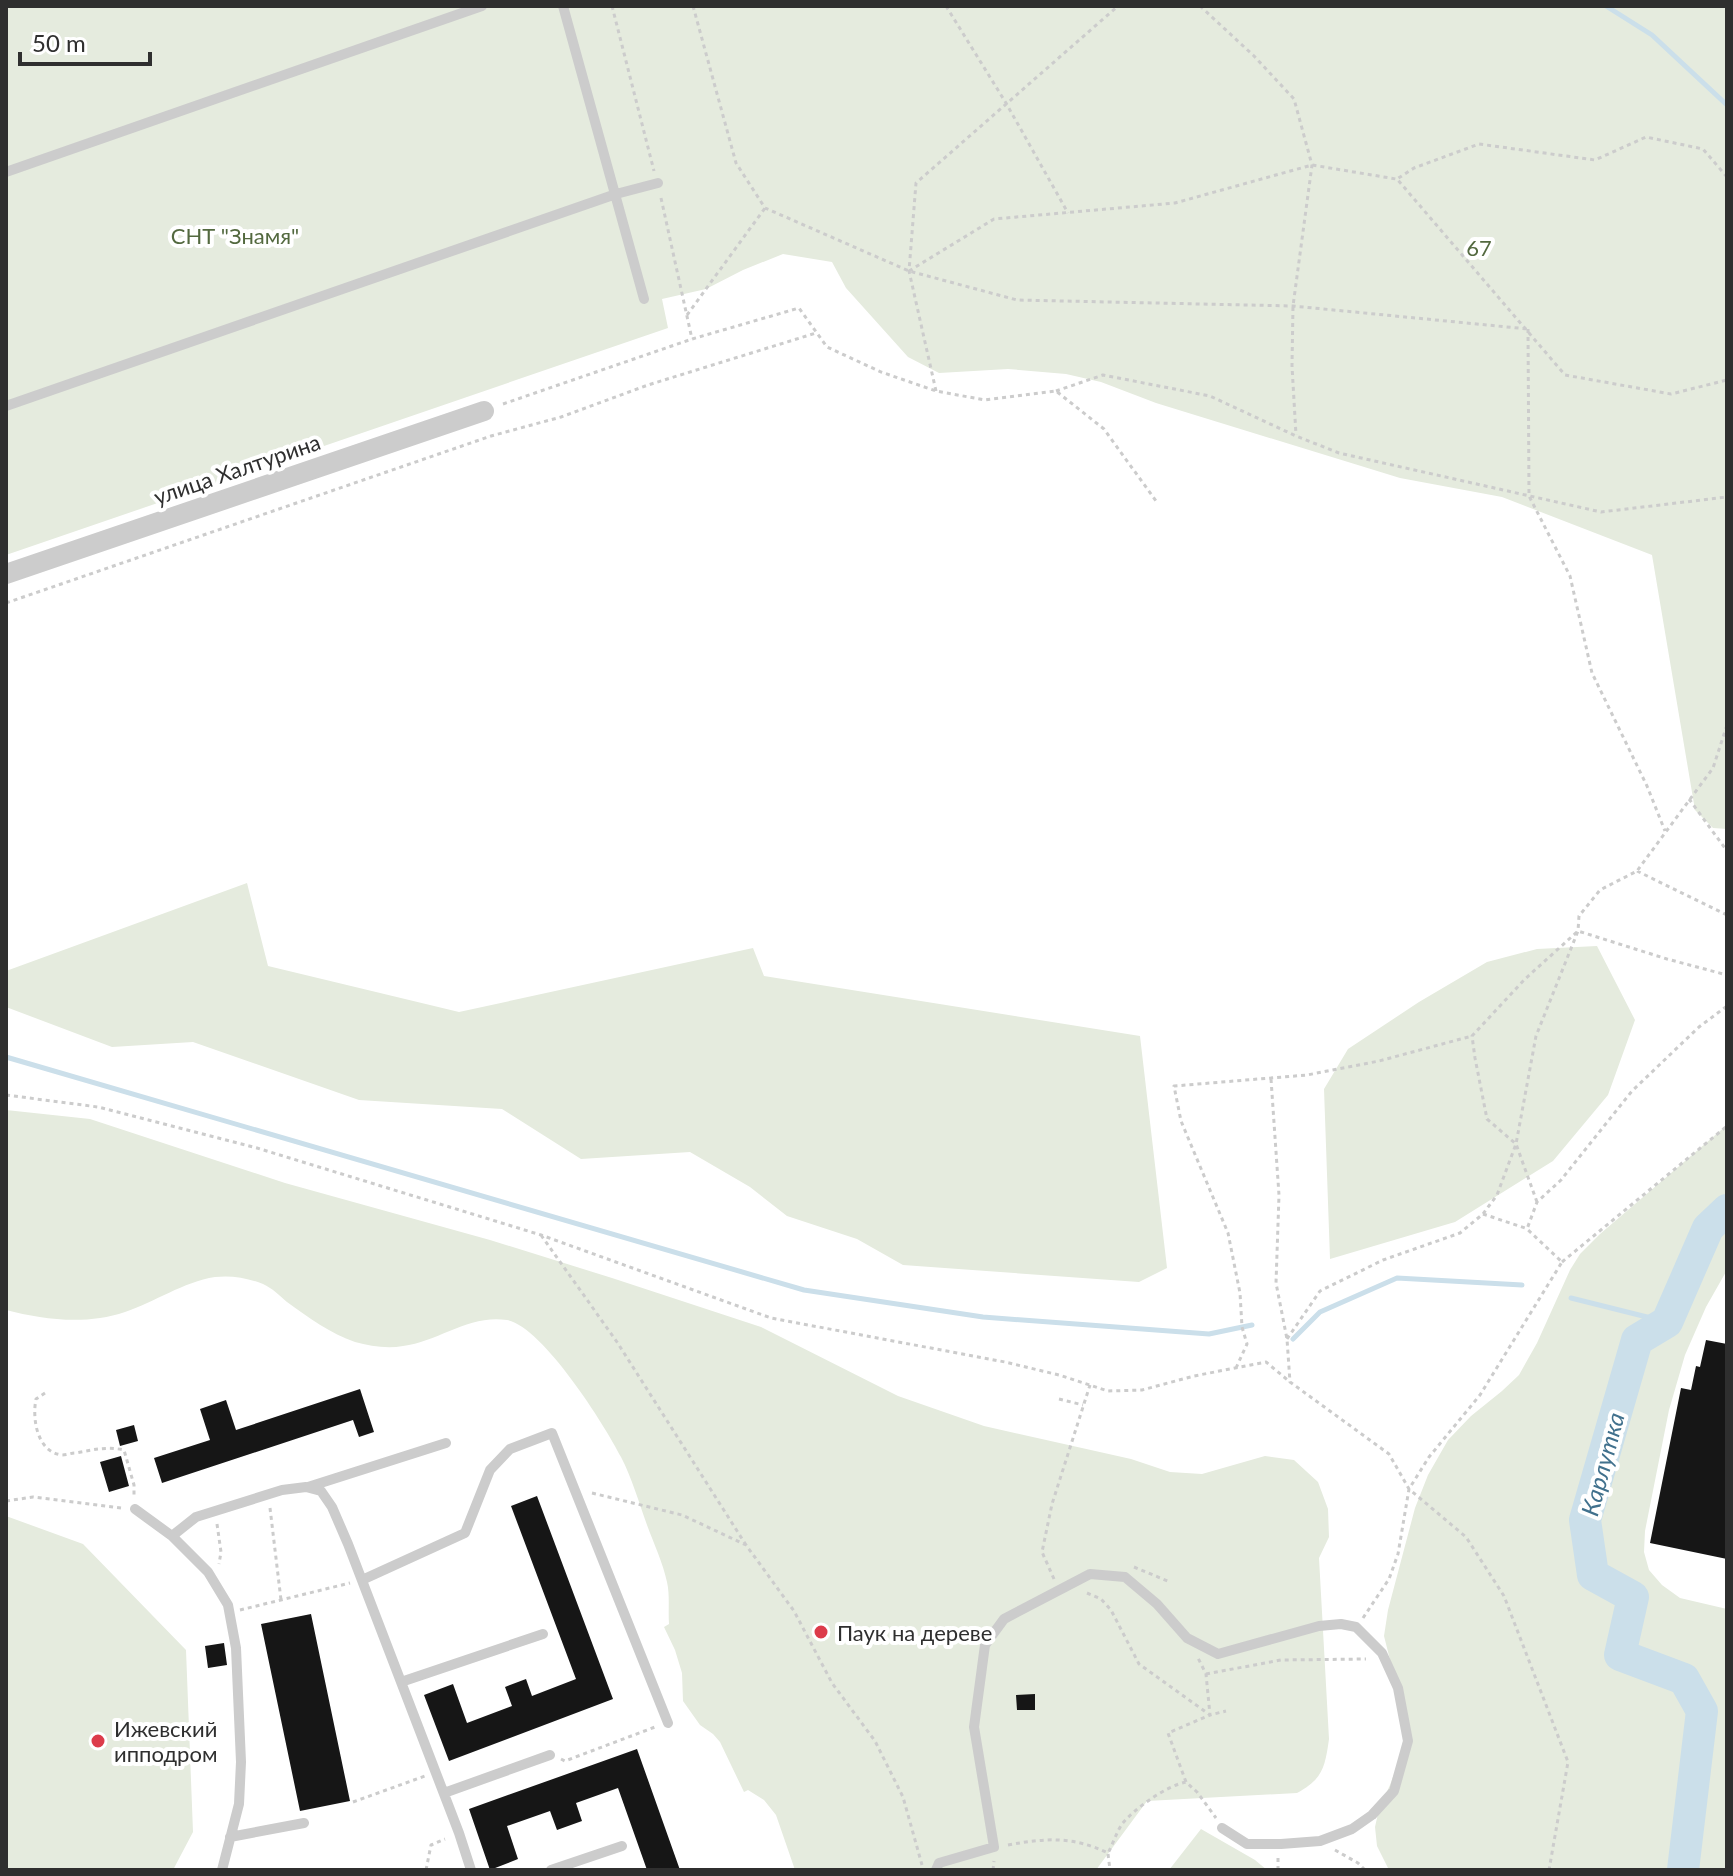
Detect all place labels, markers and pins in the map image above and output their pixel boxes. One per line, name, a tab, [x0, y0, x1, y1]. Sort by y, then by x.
place label: Паук на дереве	[837, 1619, 992, 1646]
marker: Паук на дереве	[812, 1623, 830, 1641]
place label: Ижевский ипподром	[114, 1715, 217, 1767]
marker: Ижевский ипподром	[89, 1732, 107, 1750]

